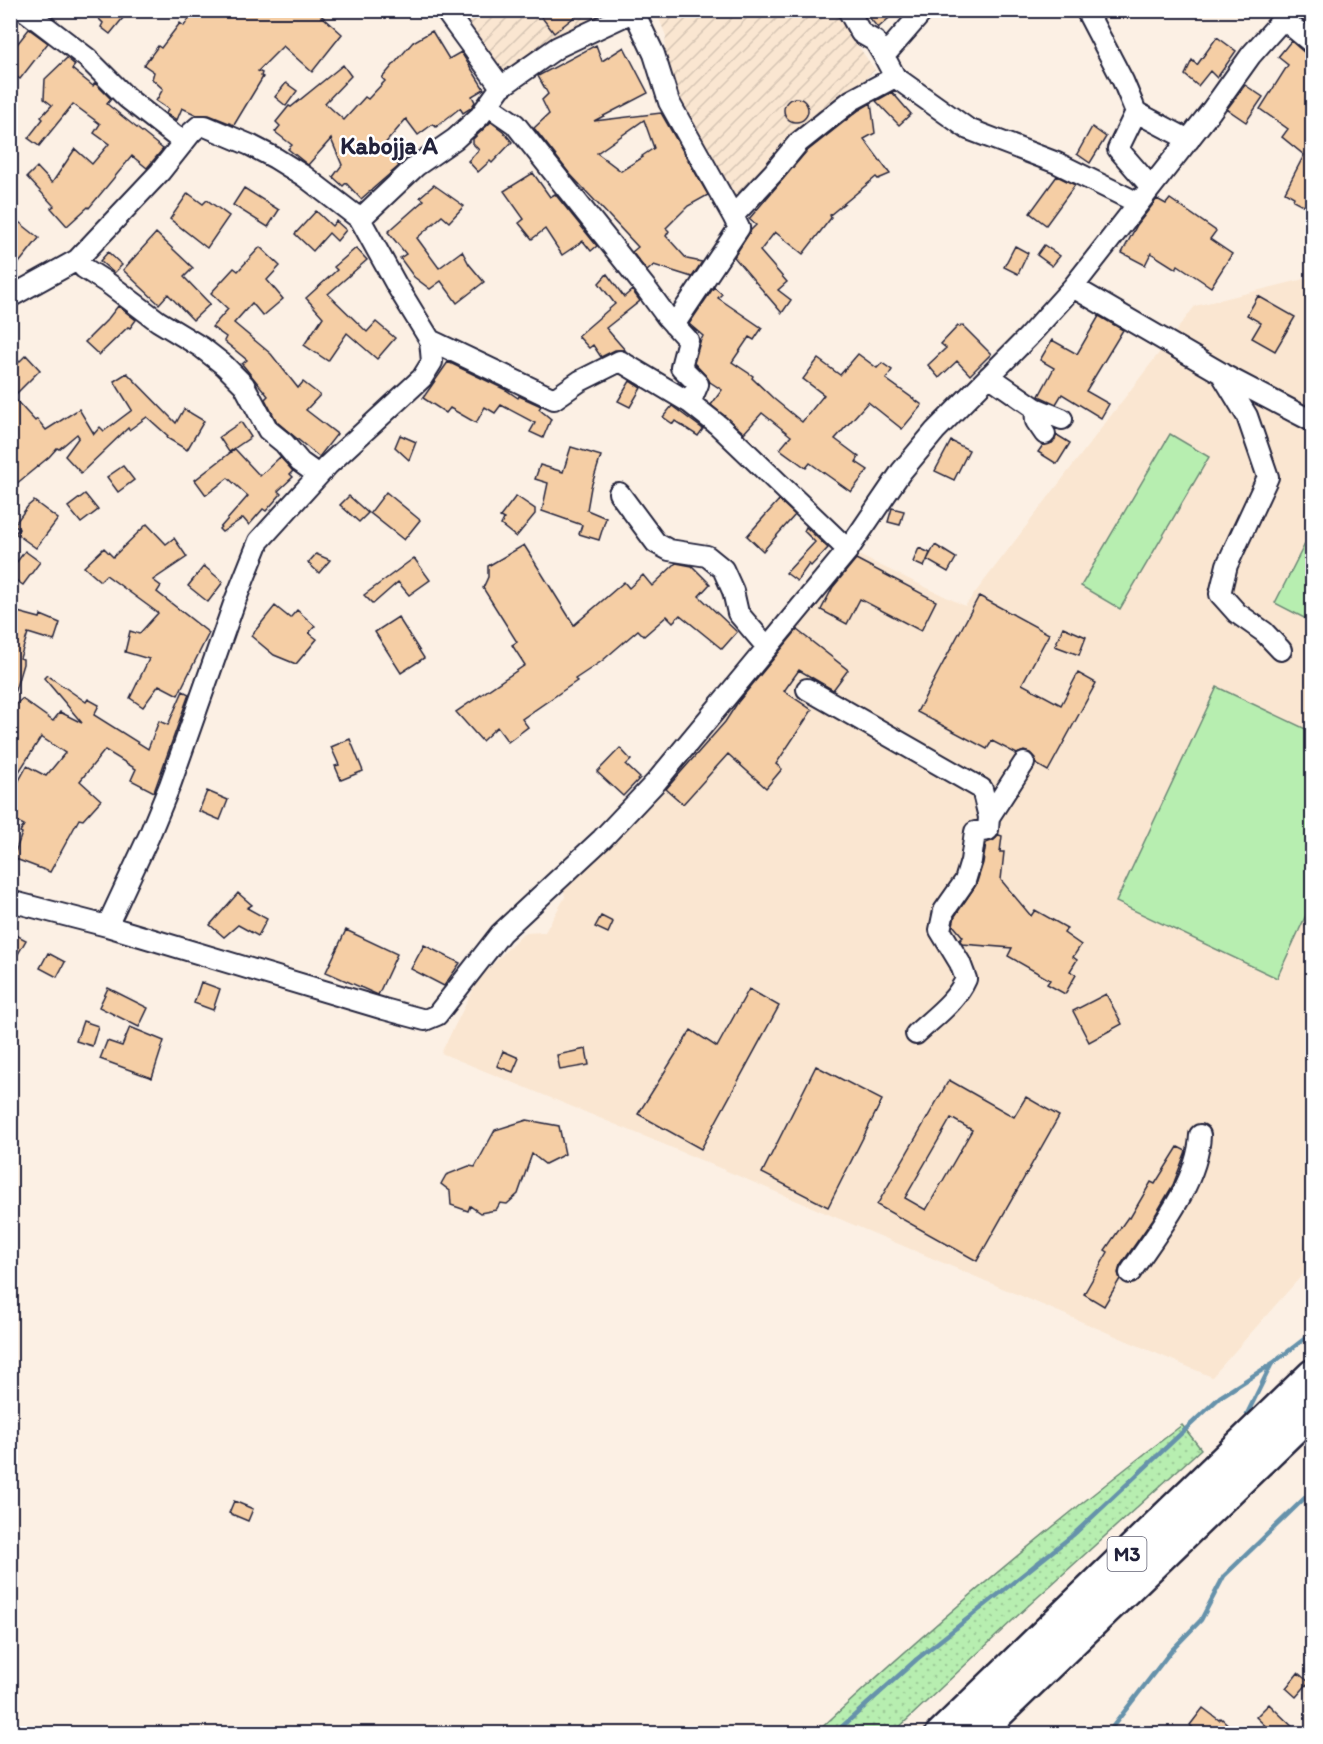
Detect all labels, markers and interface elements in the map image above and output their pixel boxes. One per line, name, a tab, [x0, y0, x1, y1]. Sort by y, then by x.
district label: Kabojja A	[340, 131, 438, 161]
road number: M3	[1108, 1537, 1146, 1571]

